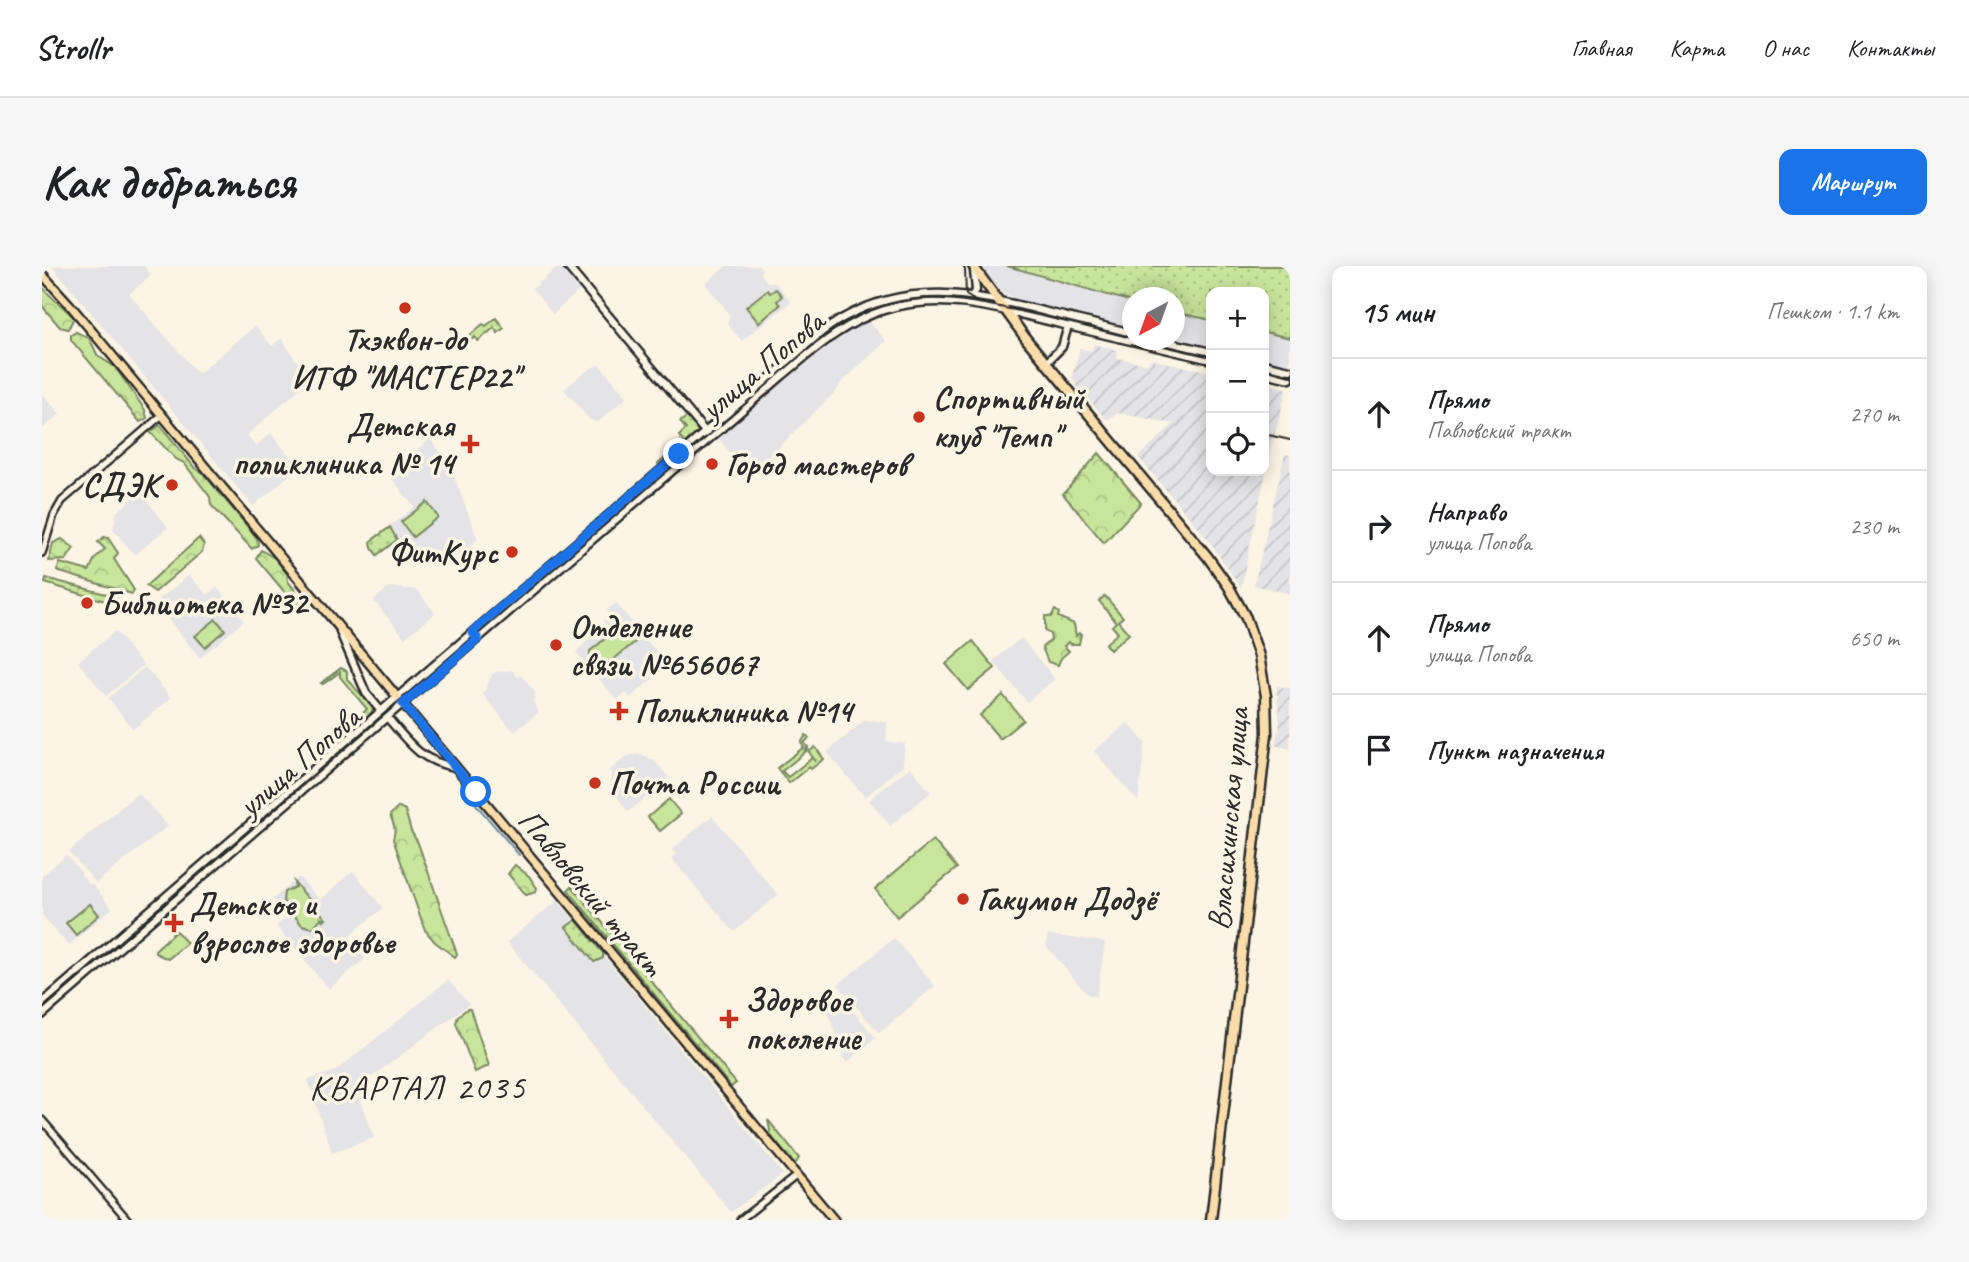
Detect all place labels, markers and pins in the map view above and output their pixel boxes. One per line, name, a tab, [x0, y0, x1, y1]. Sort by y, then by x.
marker: Тхэквон-до ИТФ "МАСТЕР22"	[397, 300, 413, 316]
place label: Тхэквон-до ИТФ "МАСТЕР22"	[291, 318, 526, 398]
place label: Спортивный клуб "Темп"	[933, 377, 1086, 457]
place label: Детская поликлиника № 14	[233, 404, 458, 484]
marker: Спортивный клуб "Темп"	[911, 409, 927, 425]
marker: Детская поликлиника № 14	[460, 434, 480, 454]
place label: Город мастеров	[726, 443, 915, 485]
marker: Город мастеров	[704, 456, 720, 472]
place label: СДЭК	[82, 464, 164, 506]
marker: СДЭК	[164, 477, 180, 493]
place label: ФитКурс	[388, 531, 499, 573]
marker: ФитКурс	[504, 544, 520, 560]
place label: Библиотека №32	[101, 582, 310, 624]
marker: Библиотека №32	[79, 595, 95, 611]
place label: Отделение связи №656067	[570, 605, 761, 685]
marker: Отделение связи №656067	[548, 637, 564, 653]
place label: Поликлиника №14	[635, 690, 856, 732]
marker: Поликлиника №14	[609, 701, 629, 721]
place label: Почта России	[609, 762, 782, 804]
marker: Почта России	[587, 775, 603, 791]
place label: Гакумон Додзё	[977, 878, 1161, 921]
place label: Детское и взрослое здоровье	[190, 883, 397, 964]
marker: Гакумон Додзё	[955, 891, 971, 907]
marker: Детское и взрослое здоровье	[164, 913, 184, 933]
place label: Здоровое поколение	[745, 979, 863, 1059]
marker: Здоровое поколение	[719, 1009, 739, 1029]

